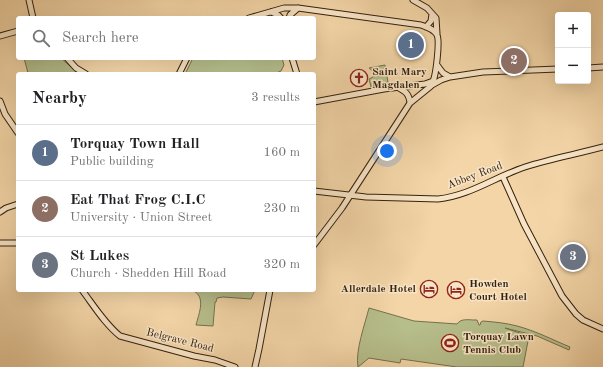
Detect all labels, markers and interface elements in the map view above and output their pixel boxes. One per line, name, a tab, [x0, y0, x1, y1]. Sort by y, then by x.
map controls	[555, 12, 591, 84]
button: +	[555, 12, 591, 48]
search box	[16, 16, 316, 60]
icon: search	[30, 27, 52, 49]
pin: 1	[398, 30, 424, 60]
text: Search here	[62, 31, 139, 46]
pin: 2	[501, 46, 527, 76]
button: −	[555, 48, 591, 84]
place label: Saint Mary Magdalen	[372, 67, 427, 91]
church icon: Saint Mary Magdalen	[349, 68, 369, 88]
text: Nearby	[32, 90, 87, 107]
text: 3 results	[251, 91, 300, 104]
text: Torquay Town Hall	[70, 137, 200, 152]
your location	[377, 141, 397, 161]
text: 1	[41, 146, 49, 159]
text: 160 m	[263, 146, 300, 159]
text: Public building	[70, 155, 154, 168]
street label: Abbey Road	[446, 160, 504, 192]
text: Eat That Frog C.I.C	[70, 193, 205, 208]
text: 2	[41, 202, 49, 215]
text: 230 m	[263, 202, 300, 215]
text: University · Union Street	[70, 211, 212, 224]
pin: 3	[560, 242, 586, 272]
text: St Lukes	[70, 249, 129, 264]
text: 3	[41, 258, 49, 271]
text: 320 m	[263, 258, 300, 271]
text: Church · Shedden Hill Road	[70, 267, 226, 280]
hotel icon: Allerdale Hotel	[419, 279, 439, 299]
place label: Howden Court Hotel	[469, 279, 528, 303]
hotel icon: Howden Court Hotel	[446, 280, 466, 300]
place label: Allerdale Hotel	[341, 284, 417, 295]
street label: Belgrave Road	[145, 327, 215, 355]
place label: Torquay Lawn Tennis Club	[463, 332, 534, 356]
sports icon: Torquay Lawn Tennis Club	[440, 333, 460, 353]

